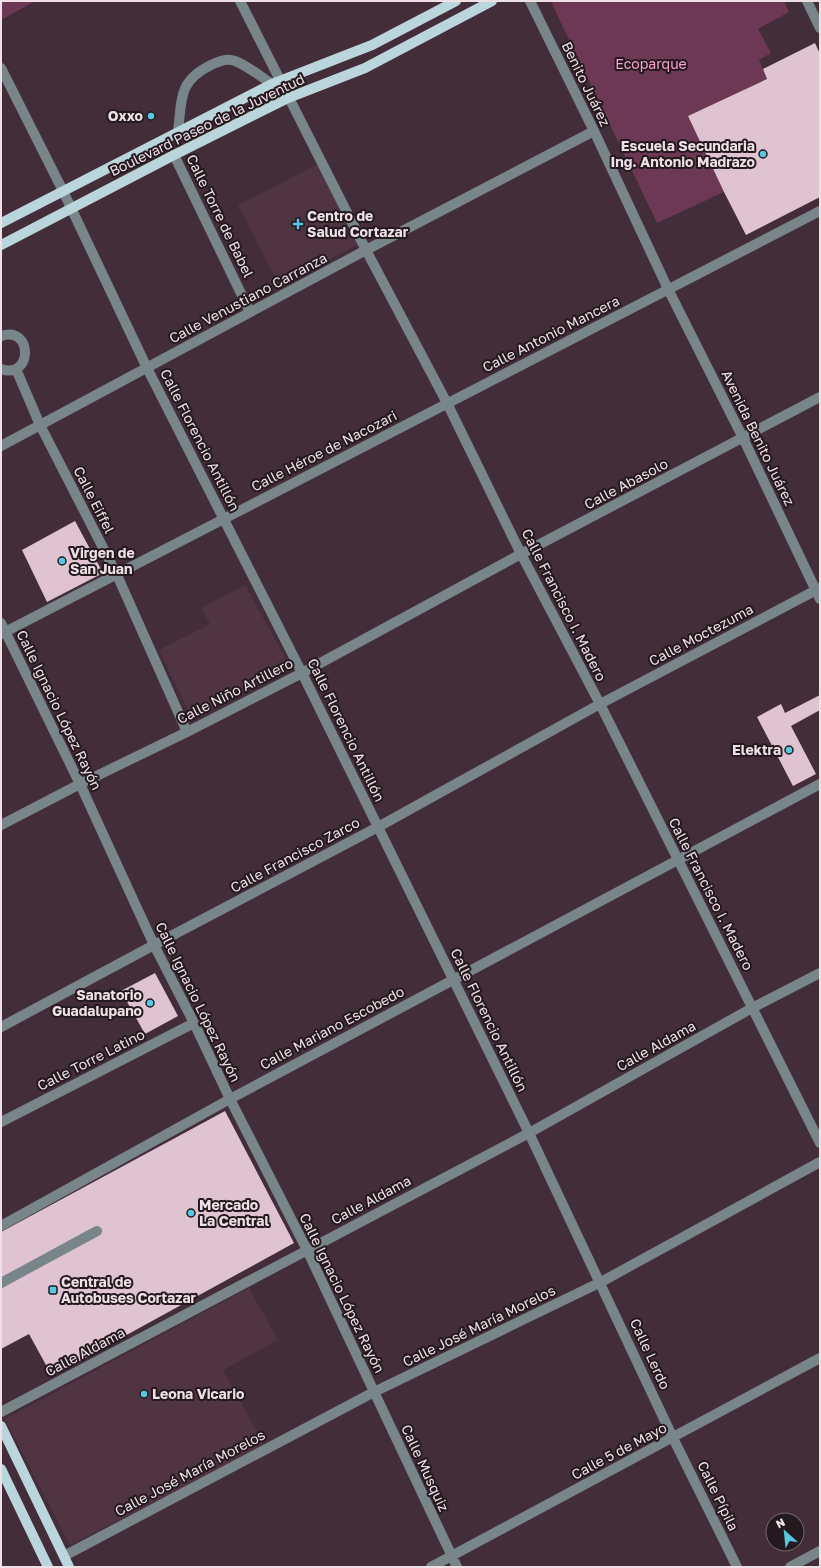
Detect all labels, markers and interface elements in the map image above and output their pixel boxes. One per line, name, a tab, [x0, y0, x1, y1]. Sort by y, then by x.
street label: Benito Juárez	[559, 39, 614, 129]
park label: Ecoparque	[615, 55, 687, 72]
street label: Boulevard Paseo de la Juventud	[107, 70, 307, 179]
place label: Oxxo	[108, 107, 143, 124]
marker: Oxxo	[146, 111, 156, 121]
place label: Escuela Secundaria Ing. Antonio Madrazo	[611, 137, 755, 170]
marker: Escuela Secundaria Ing. Antonio Madrazo	[758, 149, 768, 159]
street label: Calle Torre de Babel	[183, 151, 258, 280]
place label: Centro de Salud Cortazar	[307, 207, 409, 240]
marker: Centro de Salud Cortazar	[292, 218, 304, 230]
street label: Calle Venustiano Carranza	[166, 249, 330, 347]
street label: Calle Antonio Mancera	[479, 292, 622, 376]
street label: Calle Florencio Antillón	[157, 366, 244, 514]
street label: Avenida Benito Juárez	[718, 367, 799, 508]
street label: Calle Héroe de Nacozari	[248, 406, 399, 495]
street label: Calle Abasolo	[581, 454, 671, 513]
street label: Calle Eiffel	[70, 463, 119, 536]
street label: Calle Francisco I. Madero	[519, 526, 610, 684]
place label: Virgen de San Juan	[70, 544, 135, 577]
marker: Virgen de San Juan	[57, 556, 67, 566]
street label: Calle Moctezuma	[646, 600, 756, 669]
street label: Calle Ignacio López Rayón	[13, 627, 106, 793]
street label: Calle Niño Artillero	[174, 654, 296, 727]
street label: Calle Florencio Antillón	[304, 655, 389, 804]
place label: Elektra	[732, 741, 781, 758]
marker: Elektra	[784, 745, 794, 755]
street label: Calle Francisco Zarco	[227, 813, 362, 896]
street label: Calle Francisco I. Madero	[666, 815, 757, 973]
street label: Calle Ignacio López Rayón	[152, 919, 245, 1085]
street label: Calle Florencio Antillón	[447, 945, 532, 1094]
street label: Calle Mariano Escobedo	[257, 982, 407, 1073]
place label: Sanatorio Guadalupano	[52, 986, 142, 1019]
marker: Sanatorio Guadalupano	[145, 998, 155, 1008]
street label: Calle Aldama	[613, 1017, 698, 1074]
street label: Calle Torre Latino	[34, 1025, 147, 1094]
street label: Calle Aldama	[328, 1171, 414, 1228]
place label: Mercado La Central	[199, 1196, 269, 1229]
marker: Mercado La Central	[186, 1208, 196, 1218]
street label: Calle Ignacio López Rayón	[296, 1210, 389, 1376]
place label: Central de Autobuses Cortazar	[61, 1273, 196, 1306]
street label: Calle José María Morelos	[400, 1281, 558, 1370]
marker: Central de Autobuses Cortazar	[48, 1285, 58, 1295]
street label: Calle Lerdo	[627, 1316, 674, 1392]
street label: Calle Aldama	[42, 1323, 128, 1380]
place label: Leona Vicario	[152, 1385, 244, 1402]
marker: Leona Vicario	[139, 1389, 149, 1399]
street label: Calle 5 de Mayo	[568, 1418, 669, 1483]
street label: Calle Musquiz	[398, 1422, 453, 1514]
street label: Calle José María Morelos	[112, 1426, 268, 1519]
street label: Calle Pípila	[694, 1458, 743, 1533]
north arrow	[765, 1512, 805, 1552]
text: N	[774, 1515, 787, 1530]

